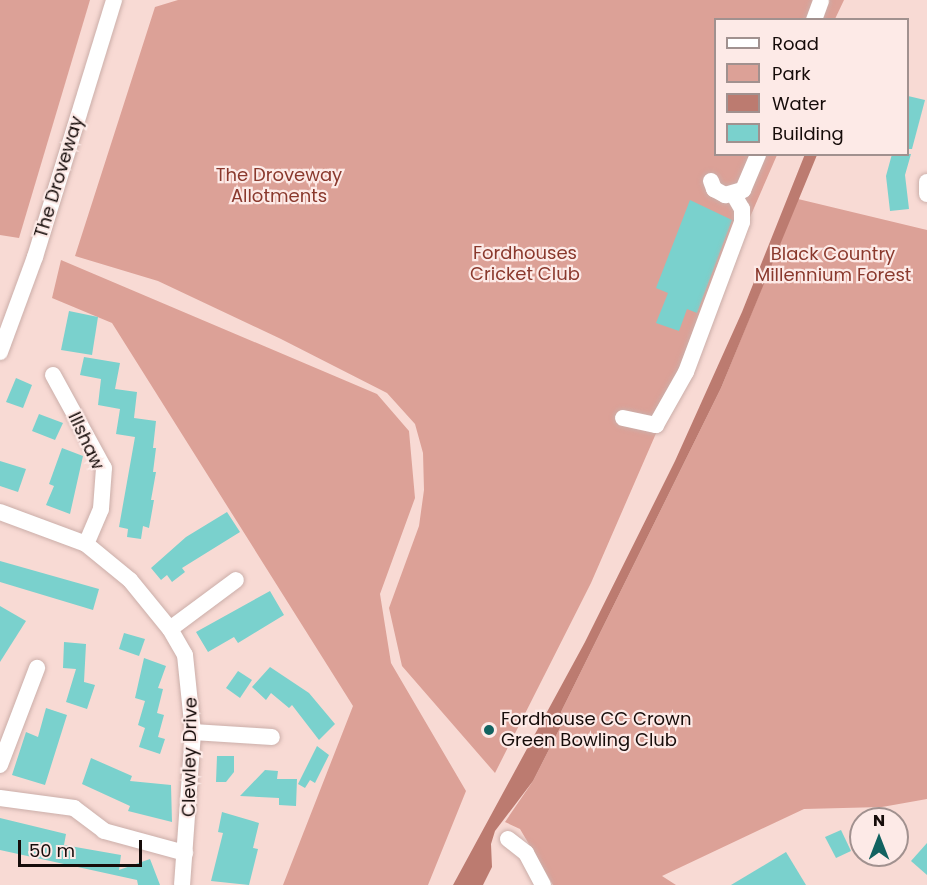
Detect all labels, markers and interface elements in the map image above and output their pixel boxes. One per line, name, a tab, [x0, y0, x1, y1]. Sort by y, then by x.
legend	[714, 18, 909, 156]
text: Road	[772, 31, 819, 56]
text: Park	[772, 61, 811, 86]
text: Water	[772, 91, 826, 116]
street label: The Droveway	[30, 113, 88, 241]
text: Building	[772, 121, 844, 146]
park label: The Droveway Allotments	[216, 165, 342, 207]
park label: Fordhouses Cricket Club	[470, 243, 580, 286]
park label: Black Country Millennium Forest	[755, 244, 911, 286]
street label: Illshaw	[63, 409, 109, 473]
street label: Clewley Drive	[178, 697, 202, 817]
place label: Fordhouse CC Crown Green Bowling Club	[501, 709, 691, 752]
marker: Fordhouse CC Crown Green Bowling Club	[482, 723, 496, 737]
north arrow	[849, 807, 909, 867]
text: N	[873, 809, 885, 832]
scale bar	[21, 828, 146, 866]
text: 50 m	[29, 838, 75, 863]

